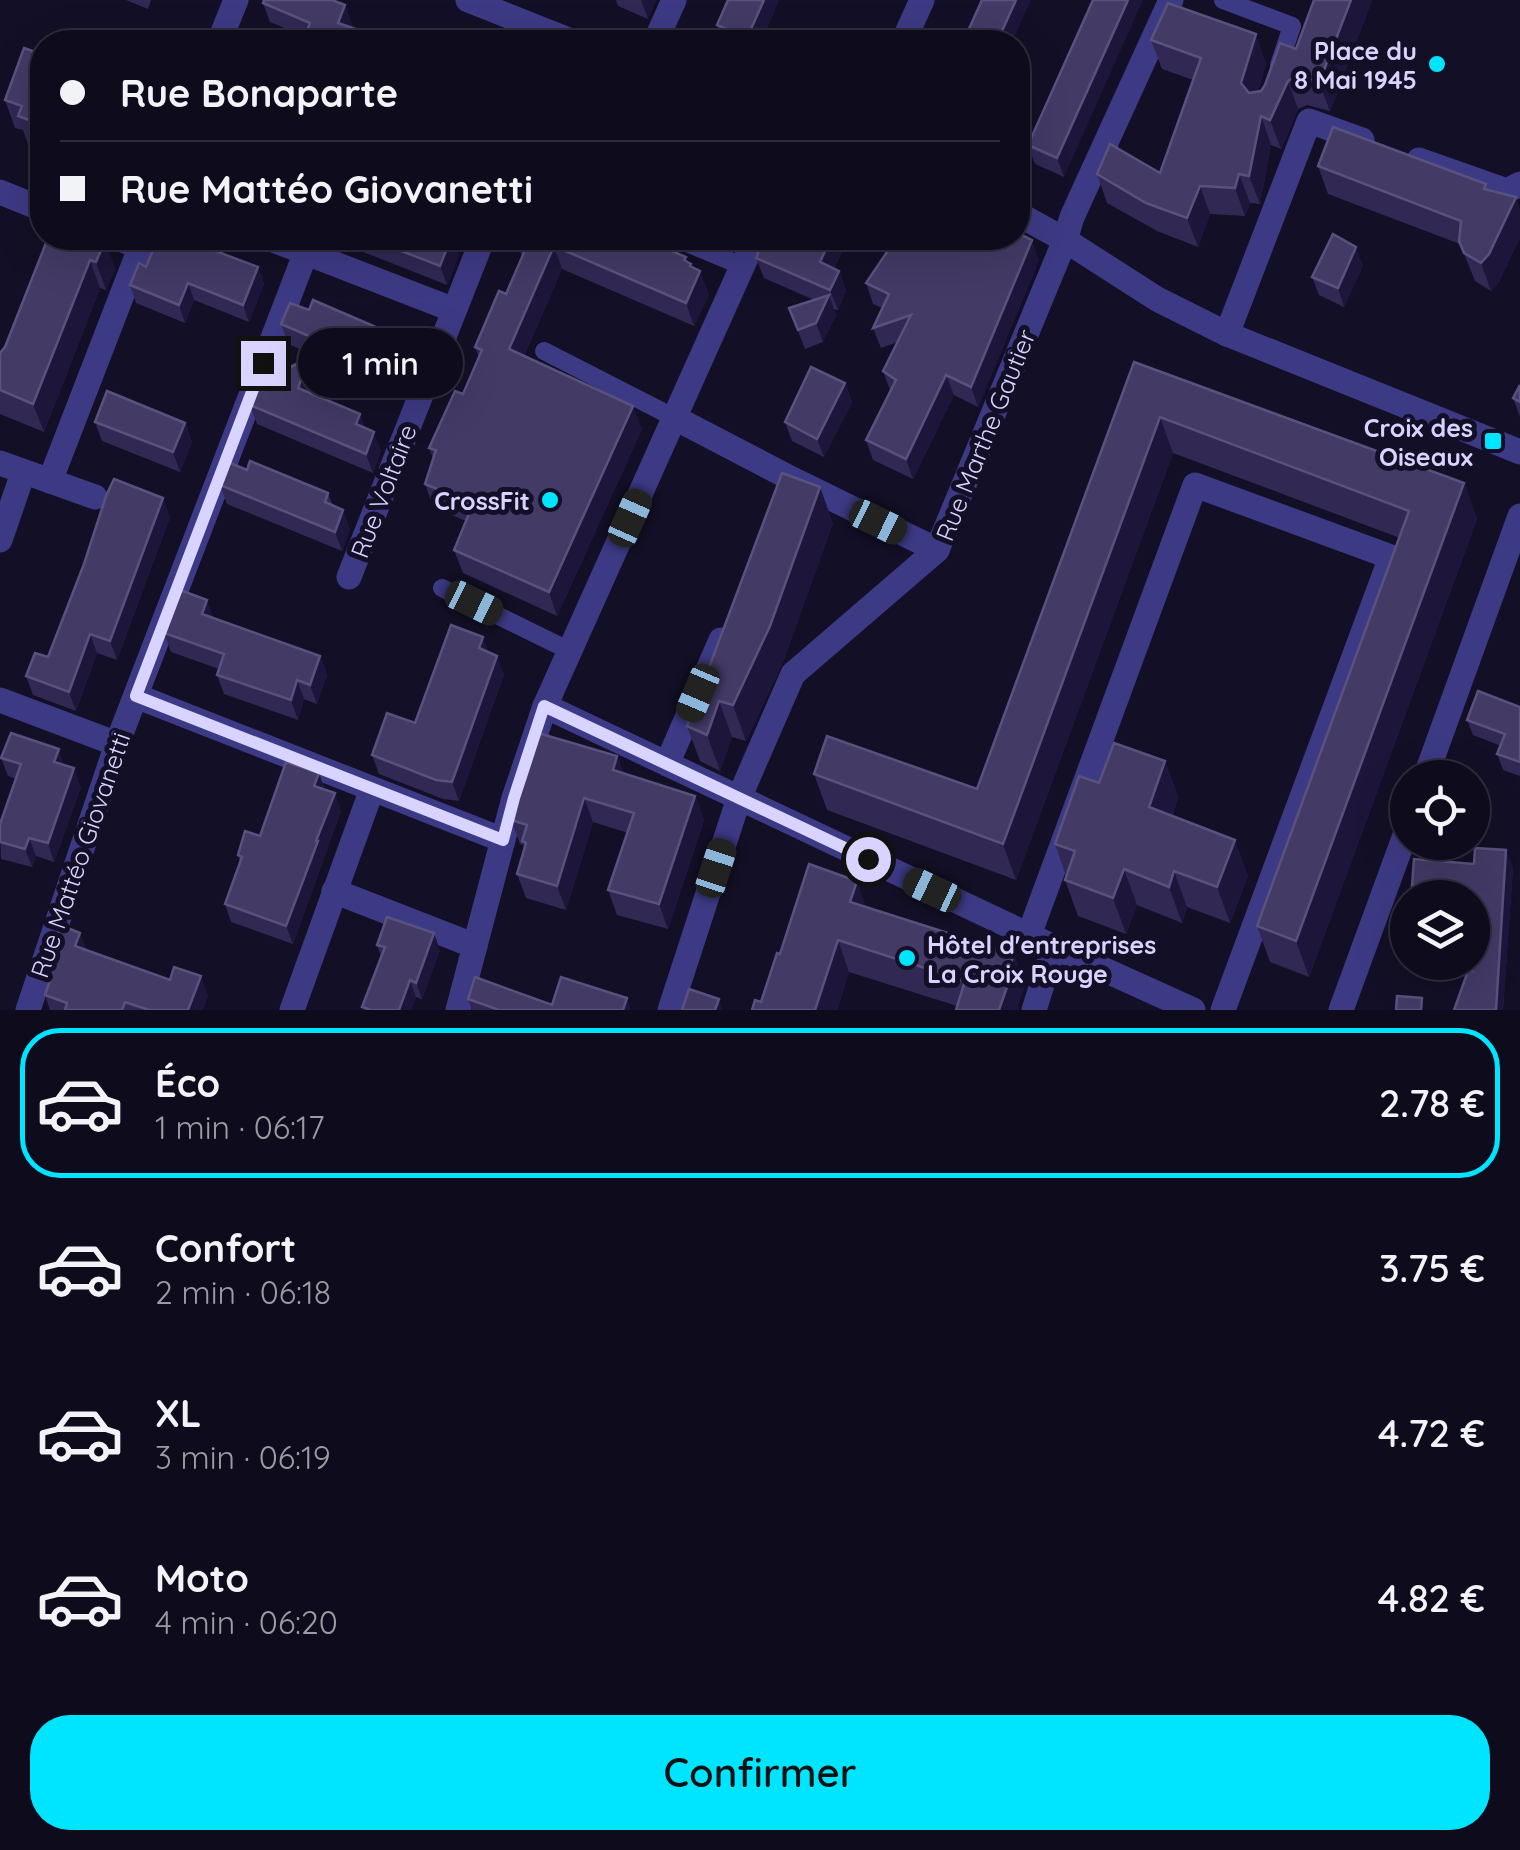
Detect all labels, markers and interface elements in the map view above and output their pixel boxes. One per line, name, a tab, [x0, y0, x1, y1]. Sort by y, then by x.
place label: Place du 8 Mai 1945	[1294, 35, 1417, 95]
marker: Place du 8 Mai 1945	[1426, 53, 1448, 75]
text: Rue Bonaparte	[120, 69, 398, 117]
text: Rue Mattéo Giovanetti	[120, 165, 533, 213]
street label: Rue Marthe Gautier	[928, 324, 1042, 545]
callout: 1 min	[298, 328, 463, 398]
route end	[241, 341, 286, 386]
text: 1 min	[342, 343, 419, 383]
place label: Croix des Oiseaux	[1364, 412, 1473, 472]
street label: Rue Voltaire	[343, 420, 423, 562]
marker: Croix des Oiseaux	[1482, 430, 1504, 452]
car	[604, 484, 656, 552]
place label: CrossFit	[434, 485, 530, 516]
marker: CrossFit	[539, 489, 561, 511]
car	[844, 495, 912, 549]
car	[440, 576, 508, 630]
car	[672, 660, 724, 726]
street label: Rue Mattéo Giovanetti	[23, 728, 137, 982]
map controls	[1390, 760, 1490, 980]
button: locate	[1390, 760, 1490, 860]
car	[692, 835, 740, 901]
route start	[846, 837, 891, 882]
car	[898, 864, 966, 916]
button: layers	[1390, 880, 1490, 980]
place label: Hôtel d'entreprises La Croix Rouge	[927, 929, 1156, 989]
marker: Hôtel d'entreprises La Croix Rouge	[896, 947, 918, 969]
icon: car	[35, 1058, 125, 1148]
text: Éco	[155, 1059, 220, 1107]
text: 2.78 €	[1379, 1079, 1485, 1127]
text: 1 min · 06:17	[155, 1107, 324, 1147]
icon: car	[35, 1223, 125, 1313]
text: Confort	[155, 1224, 296, 1272]
text: 3.75 €	[1379, 1244, 1485, 1292]
text: 2 min · 06:18	[155, 1272, 331, 1312]
icon: car	[35, 1388, 125, 1478]
text: XL	[155, 1389, 201, 1437]
text: 4.72 €	[1378, 1409, 1485, 1457]
text: 3 min · 06:19	[155, 1437, 331, 1477]
icon: car	[35, 1553, 125, 1643]
text: Moto	[155, 1554, 249, 1602]
text: 4.82 €	[1378, 1574, 1485, 1622]
text: 4 min · 06:20	[155, 1602, 338, 1642]
button: Confirmer	[30, 1715, 1490, 1830]

